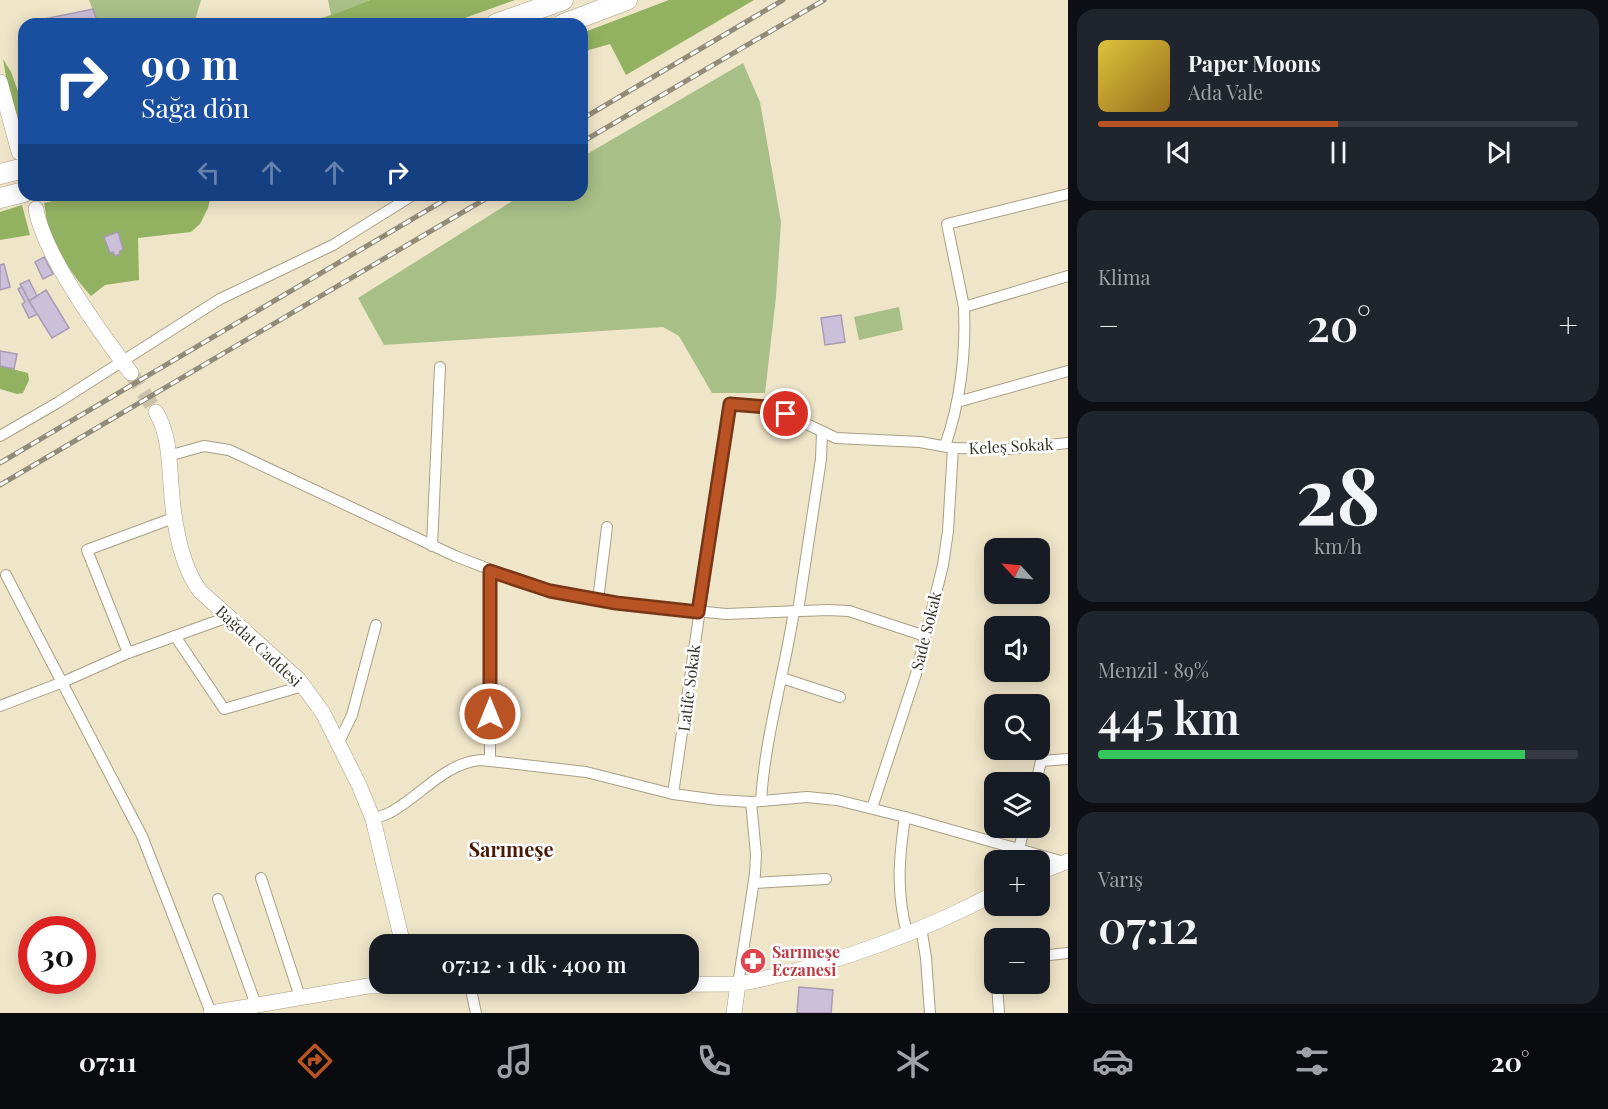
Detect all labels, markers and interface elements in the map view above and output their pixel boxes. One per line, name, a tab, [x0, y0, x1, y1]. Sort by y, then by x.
text: 90 m	[141, 35, 239, 91]
icon: right	[42, 42, 120, 120]
text: Paper Moons	[1188, 48, 1321, 78]
text: Ada Vale	[1188, 78, 1263, 105]
text: Sağa dön	[141, 89, 249, 125]
icon: previous	[1162, 136, 1195, 169]
icon: pause	[1322, 136, 1355, 169]
icon: next	[1482, 136, 1515, 169]
icon: left	[192, 156, 225, 189]
icon: ahead	[255, 156, 288, 189]
icon: ahead	[318, 156, 351, 189]
icon: right	[381, 156, 414, 189]
text: Klima	[1098, 263, 1150, 290]
text: 20°	[1307, 293, 1371, 353]
text: −	[1098, 302, 1119, 346]
text: +	[1559, 302, 1578, 346]
pin	[760, 388, 811, 439]
icon: arrive	[769, 397, 802, 430]
street label: Keleş Sokak	[968, 433, 1054, 458]
text: 28	[1296, 441, 1380, 545]
text: km/h	[1314, 532, 1362, 559]
north arrow	[984, 538, 1050, 604]
map controls	[984, 538, 1050, 994]
street label: Sade Sokak	[906, 589, 946, 673]
street label: Bağdat Caddesi	[212, 600, 307, 691]
button: sound	[984, 616, 1050, 682]
street label: Latife Sokak	[673, 643, 704, 733]
text: Menzil · 89%	[1098, 656, 1209, 683]
position arrow	[458, 682, 522, 746]
text: 445 km	[1098, 686, 1240, 746]
button: search	[984, 694, 1050, 760]
button: layers	[984, 772, 1050, 838]
district label: Sarımeşe	[468, 835, 554, 862]
button: +	[984, 850, 1050, 916]
text: Varış	[1098, 865, 1143, 892]
text: 07:12	[1098, 895, 1199, 955]
speed limit sign: 30	[18, 916, 96, 994]
button: −	[984, 928, 1050, 994]
place label: Sarımeşe Eczanesi	[772, 941, 840, 980]
pharmacy icon: Sarımeşe Eczanesi	[738, 946, 768, 976]
text: 07:12 · 1 dk · 400 m	[442, 949, 626, 979]
icon: directions	[294, 1040, 336, 1082]
icon: music	[494, 1040, 536, 1082]
icon: phone	[693, 1040, 735, 1082]
icon: climate	[892, 1040, 934, 1082]
icon: car	[1092, 1040, 1134, 1082]
icon: filters	[1291, 1040, 1333, 1082]
text: 07:11	[79, 1043, 137, 1079]
text: 20°	[1490, 1043, 1529, 1079]

